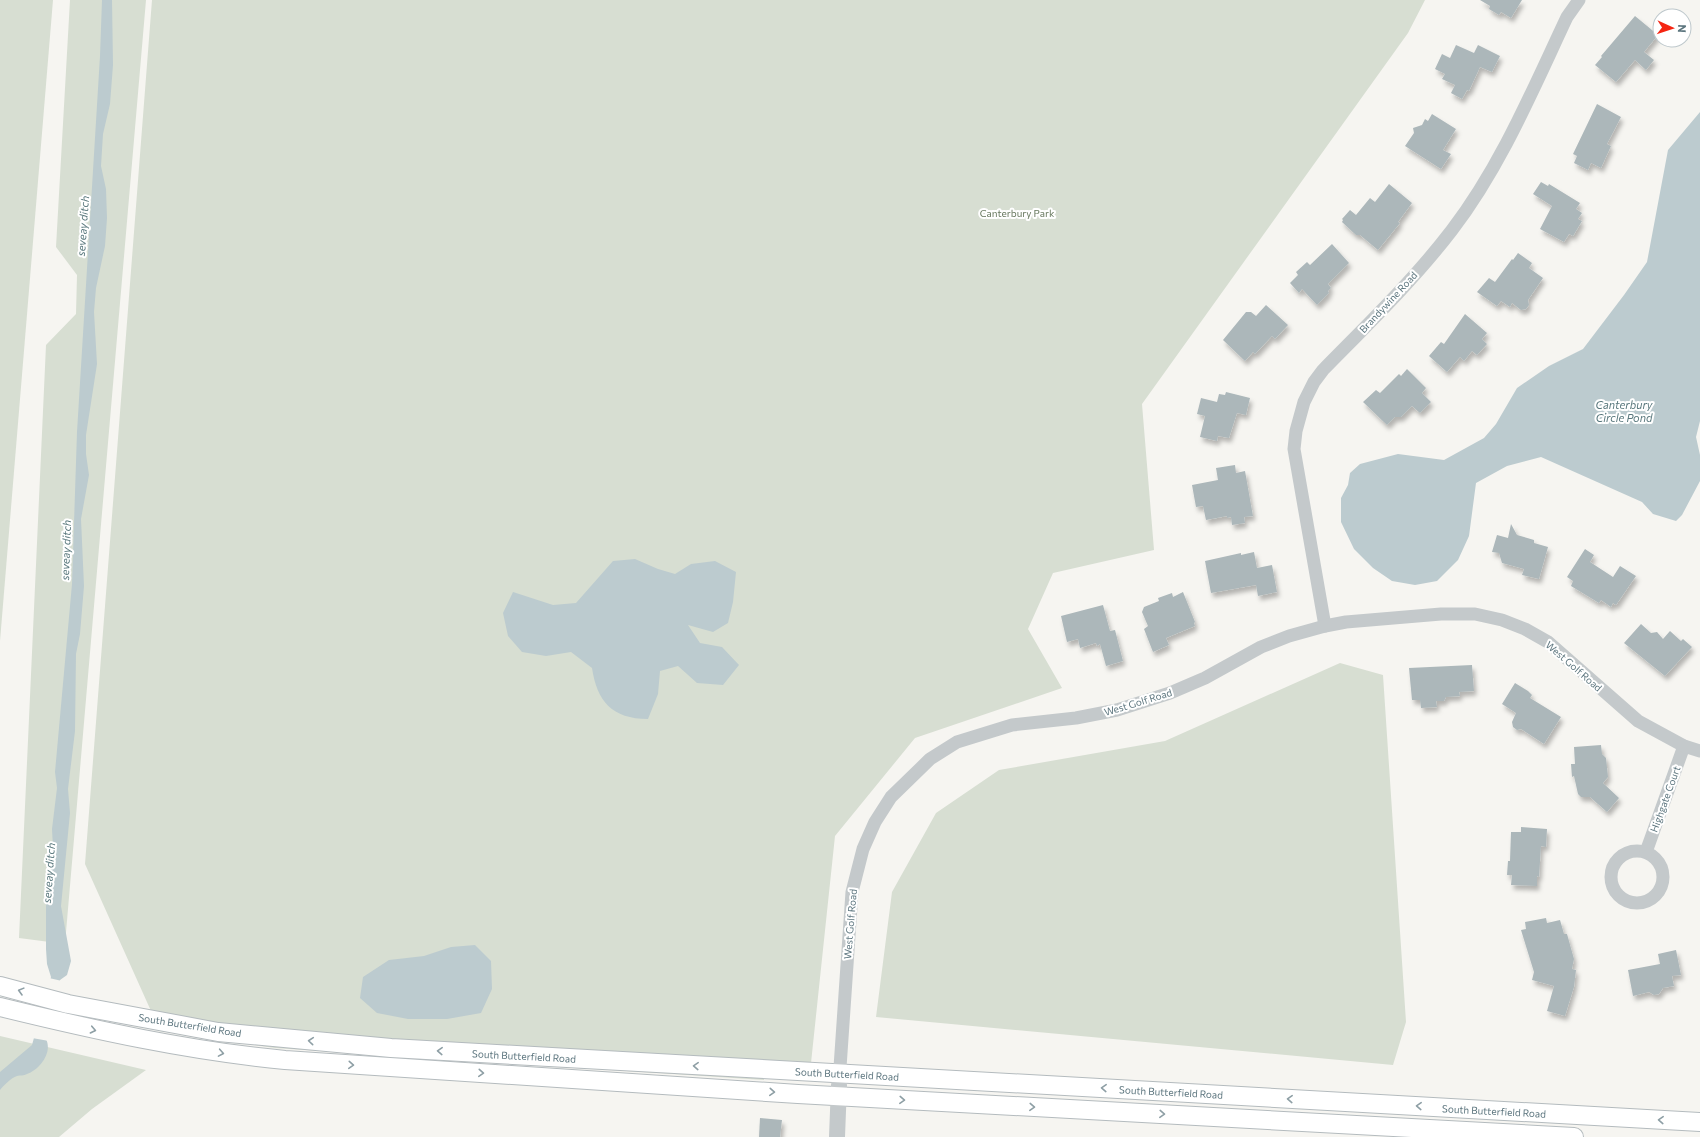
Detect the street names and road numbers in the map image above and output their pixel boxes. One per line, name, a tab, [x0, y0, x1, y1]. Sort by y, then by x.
street label: Brandywine Road	[1357, 269, 1420, 335]
street label: West Golf Road	[1544, 638, 1605, 694]
street label: West Golf Road	[1103, 686, 1174, 718]
street label: Highgate Court	[1647, 764, 1683, 834]
street label: West Golf Road	[841, 888, 859, 960]
street label: South Butterfield Road	[138, 1011, 243, 1039]
street label: South Butterfield Road	[472, 1047, 576, 1065]
street label: South Butterfield Road	[795, 1065, 899, 1083]
street label: South Butterfield Road	[1119, 1083, 1223, 1101]
street label: South Butterfield Road	[1442, 1102, 1546, 1120]

